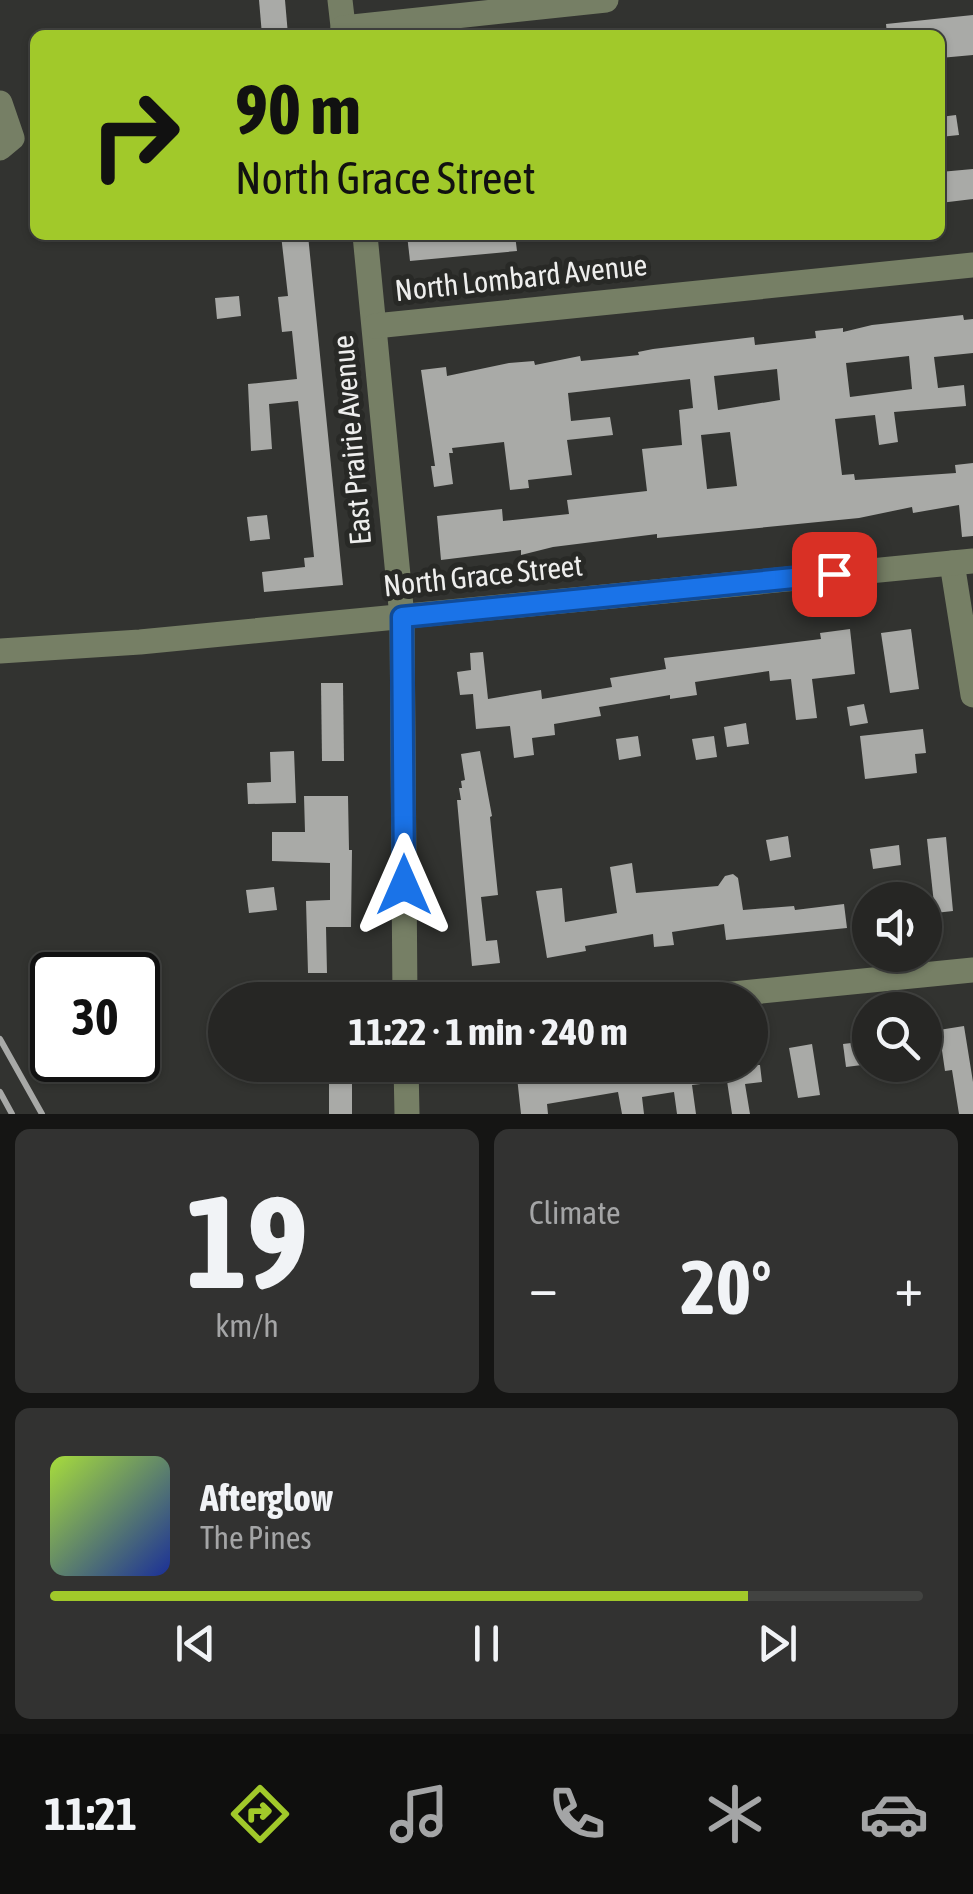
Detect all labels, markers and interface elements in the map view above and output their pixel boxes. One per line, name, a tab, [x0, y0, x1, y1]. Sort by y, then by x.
text: 90 m	[235, 69, 361, 149]
icon: right	[70, 70, 200, 200]
text: North Grace Street	[235, 152, 536, 204]
street label: North Lombard Avenue	[393, 247, 649, 307]
street label: East Prairie Avenue	[325, 334, 377, 546]
pin	[792, 532, 877, 617]
icon: arrive	[807, 547, 862, 602]
street label: North Grace Street	[381, 548, 584, 602]
position arrow	[352, 833, 456, 937]
map controls	[852, 882, 942, 1082]
button: sound	[852, 882, 942, 972]
speed limit sign: 30	[30, 952, 160, 1082]
button: search	[852, 992, 942, 1082]
text: 11:22 · 1 min · 240 m	[348, 1010, 628, 1053]
text: 19	[186, 1167, 308, 1316]
text: Climate	[529, 1194, 621, 1231]
text: 20°	[680, 1244, 772, 1330]
text: −	[529, 1255, 558, 1318]
text: +	[894, 1255, 923, 1318]
text: km/h	[215, 1307, 279, 1344]
text: Afterglow	[200, 1476, 333, 1519]
text: The Pines	[200, 1519, 312, 1556]
icon: previous	[168, 1616, 223, 1671]
icon: pause	[459, 1616, 514, 1671]
icon: next	[750, 1616, 805, 1671]
icon: directions	[225, 1779, 295, 1849]
icon: music	[384, 1779, 454, 1849]
icon: phone	[542, 1779, 612, 1849]
icon: climate	[700, 1779, 770, 1849]
icon: car	[859, 1779, 929, 1849]
text: 11:21	[44, 1788, 137, 1840]

